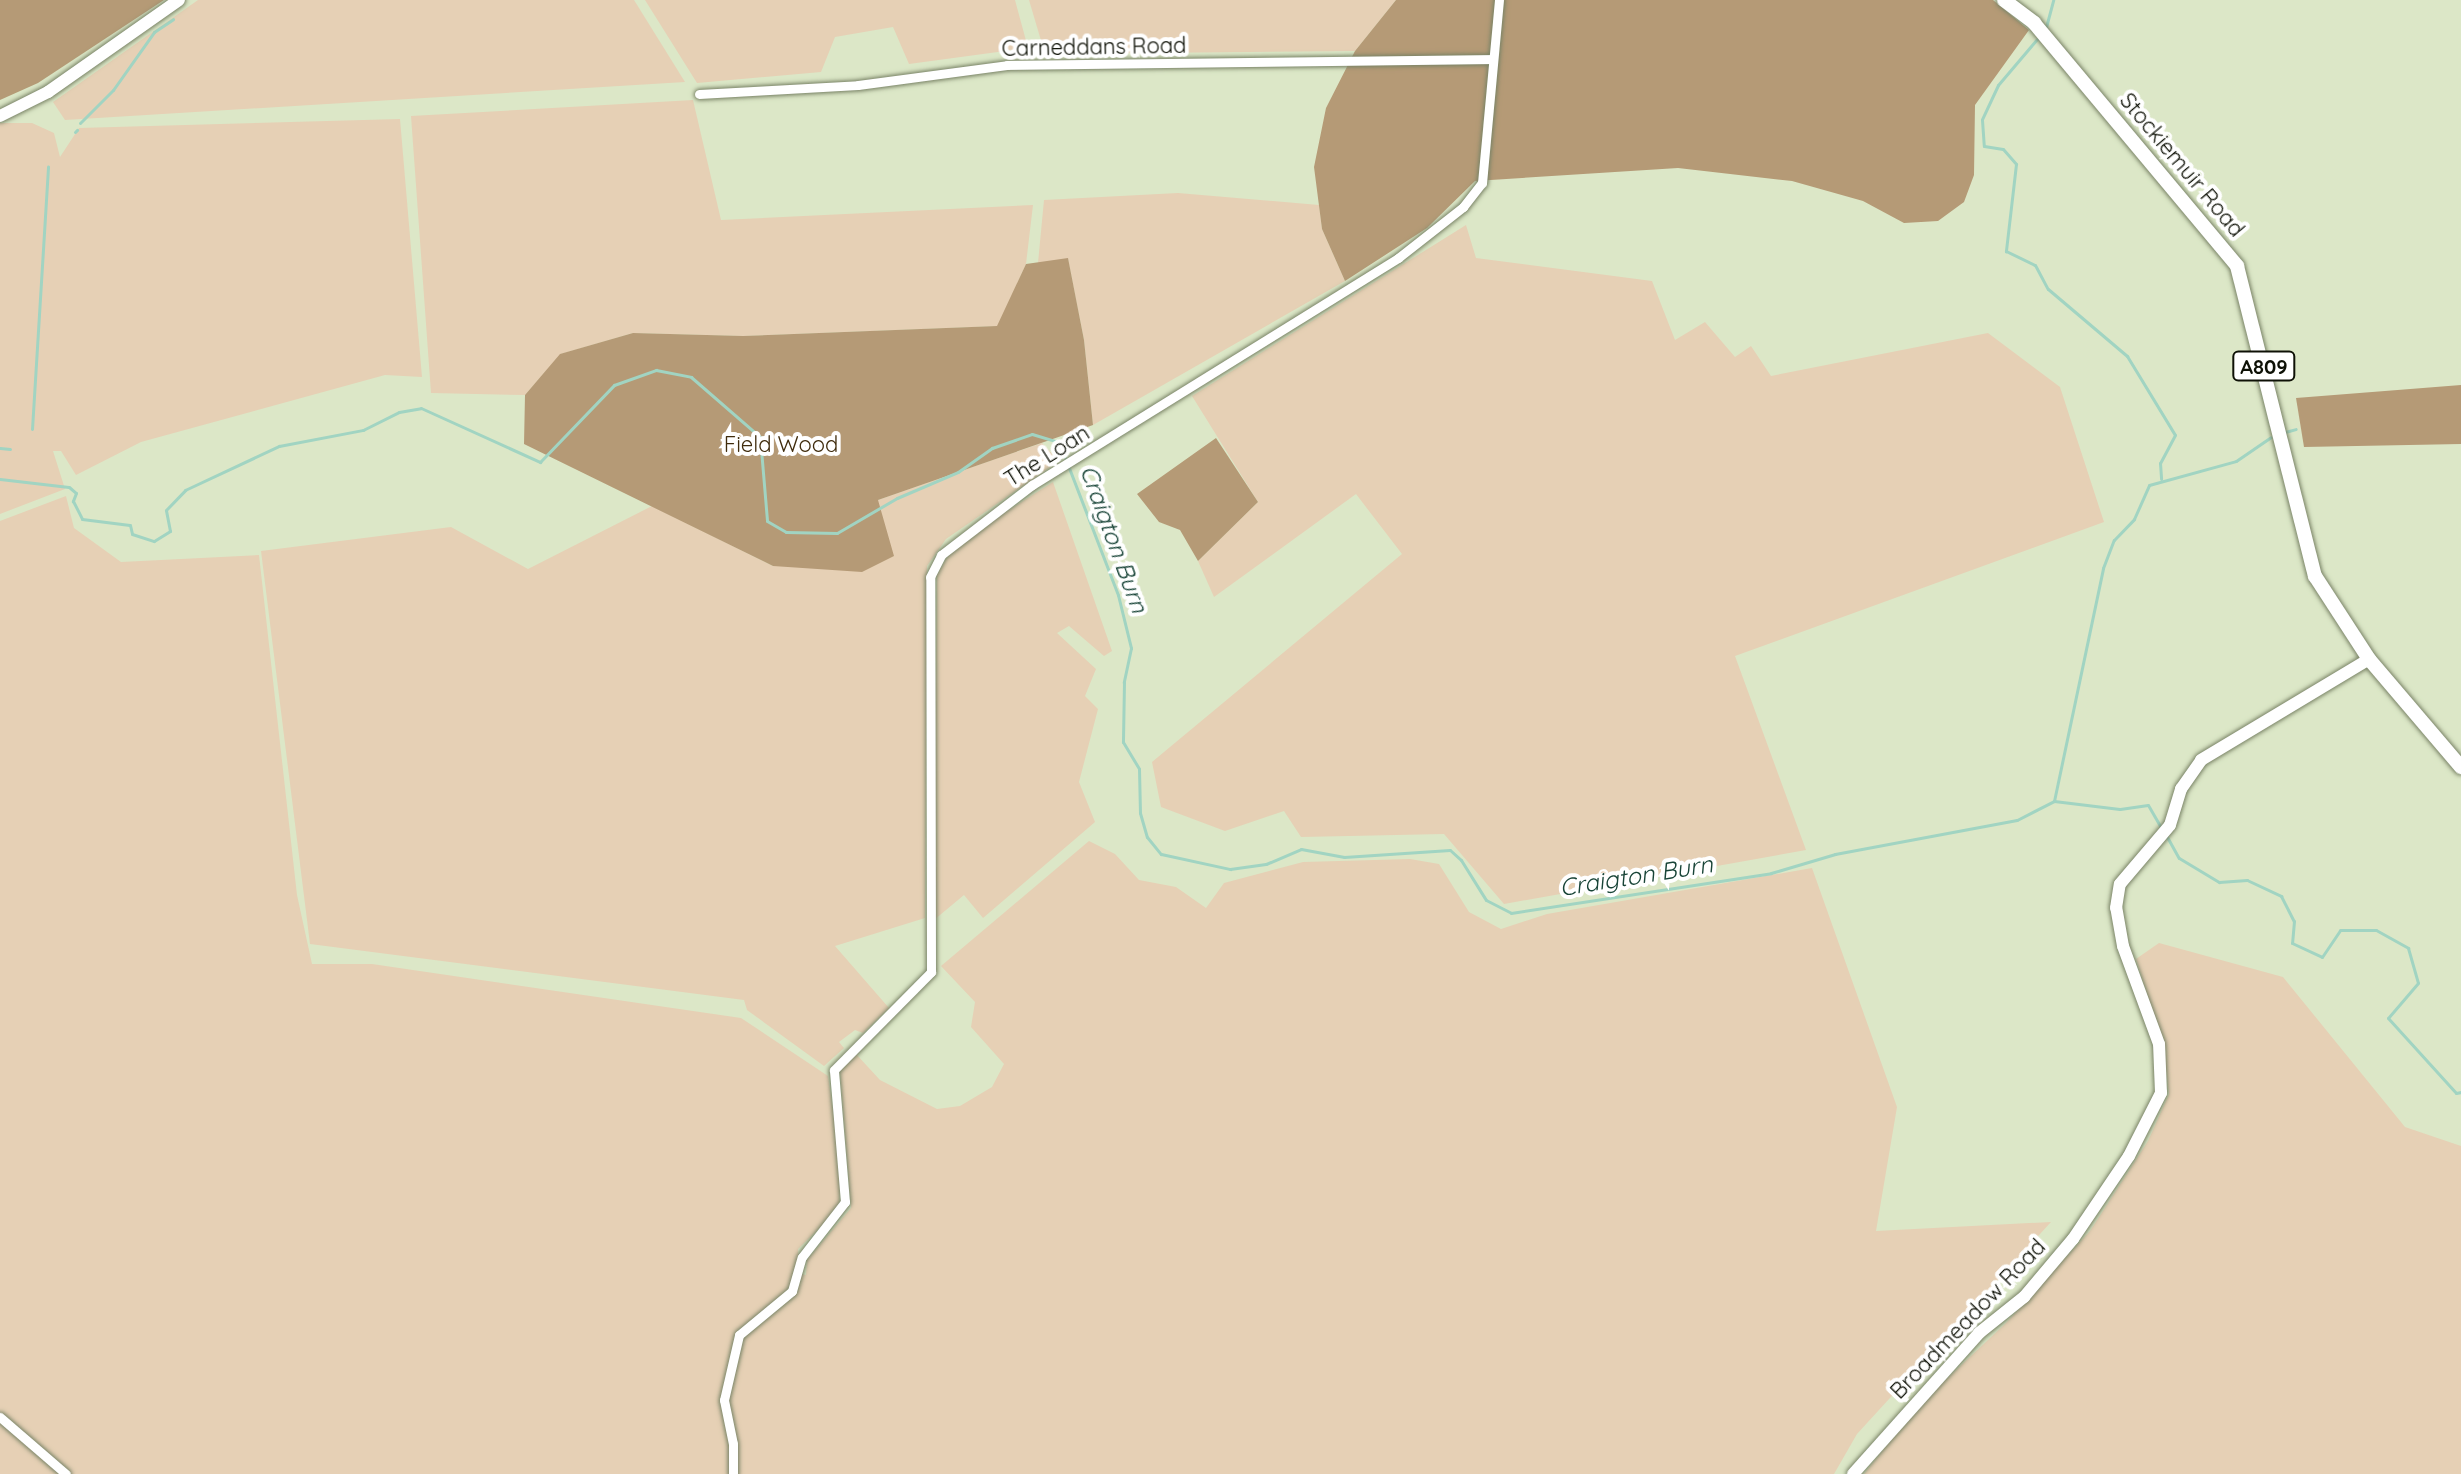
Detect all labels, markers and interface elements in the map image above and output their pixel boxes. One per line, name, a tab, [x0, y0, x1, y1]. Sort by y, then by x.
street label: Carneddans Road	[1001, 32, 1187, 62]
street label: Stockiemuir Road	[2114, 88, 2250, 242]
road number: A809	[2232, 350, 2296, 382]
street label: The Loan	[1000, 420, 1094, 492]
park label: Field Wood	[724, 432, 838, 458]
water label: Craigton Burn	[1074, 461, 1154, 617]
water label: Craigton Burn	[1557, 850, 1715, 902]
street label: Broadmeadow Road	[1885, 1234, 2051, 1404]

